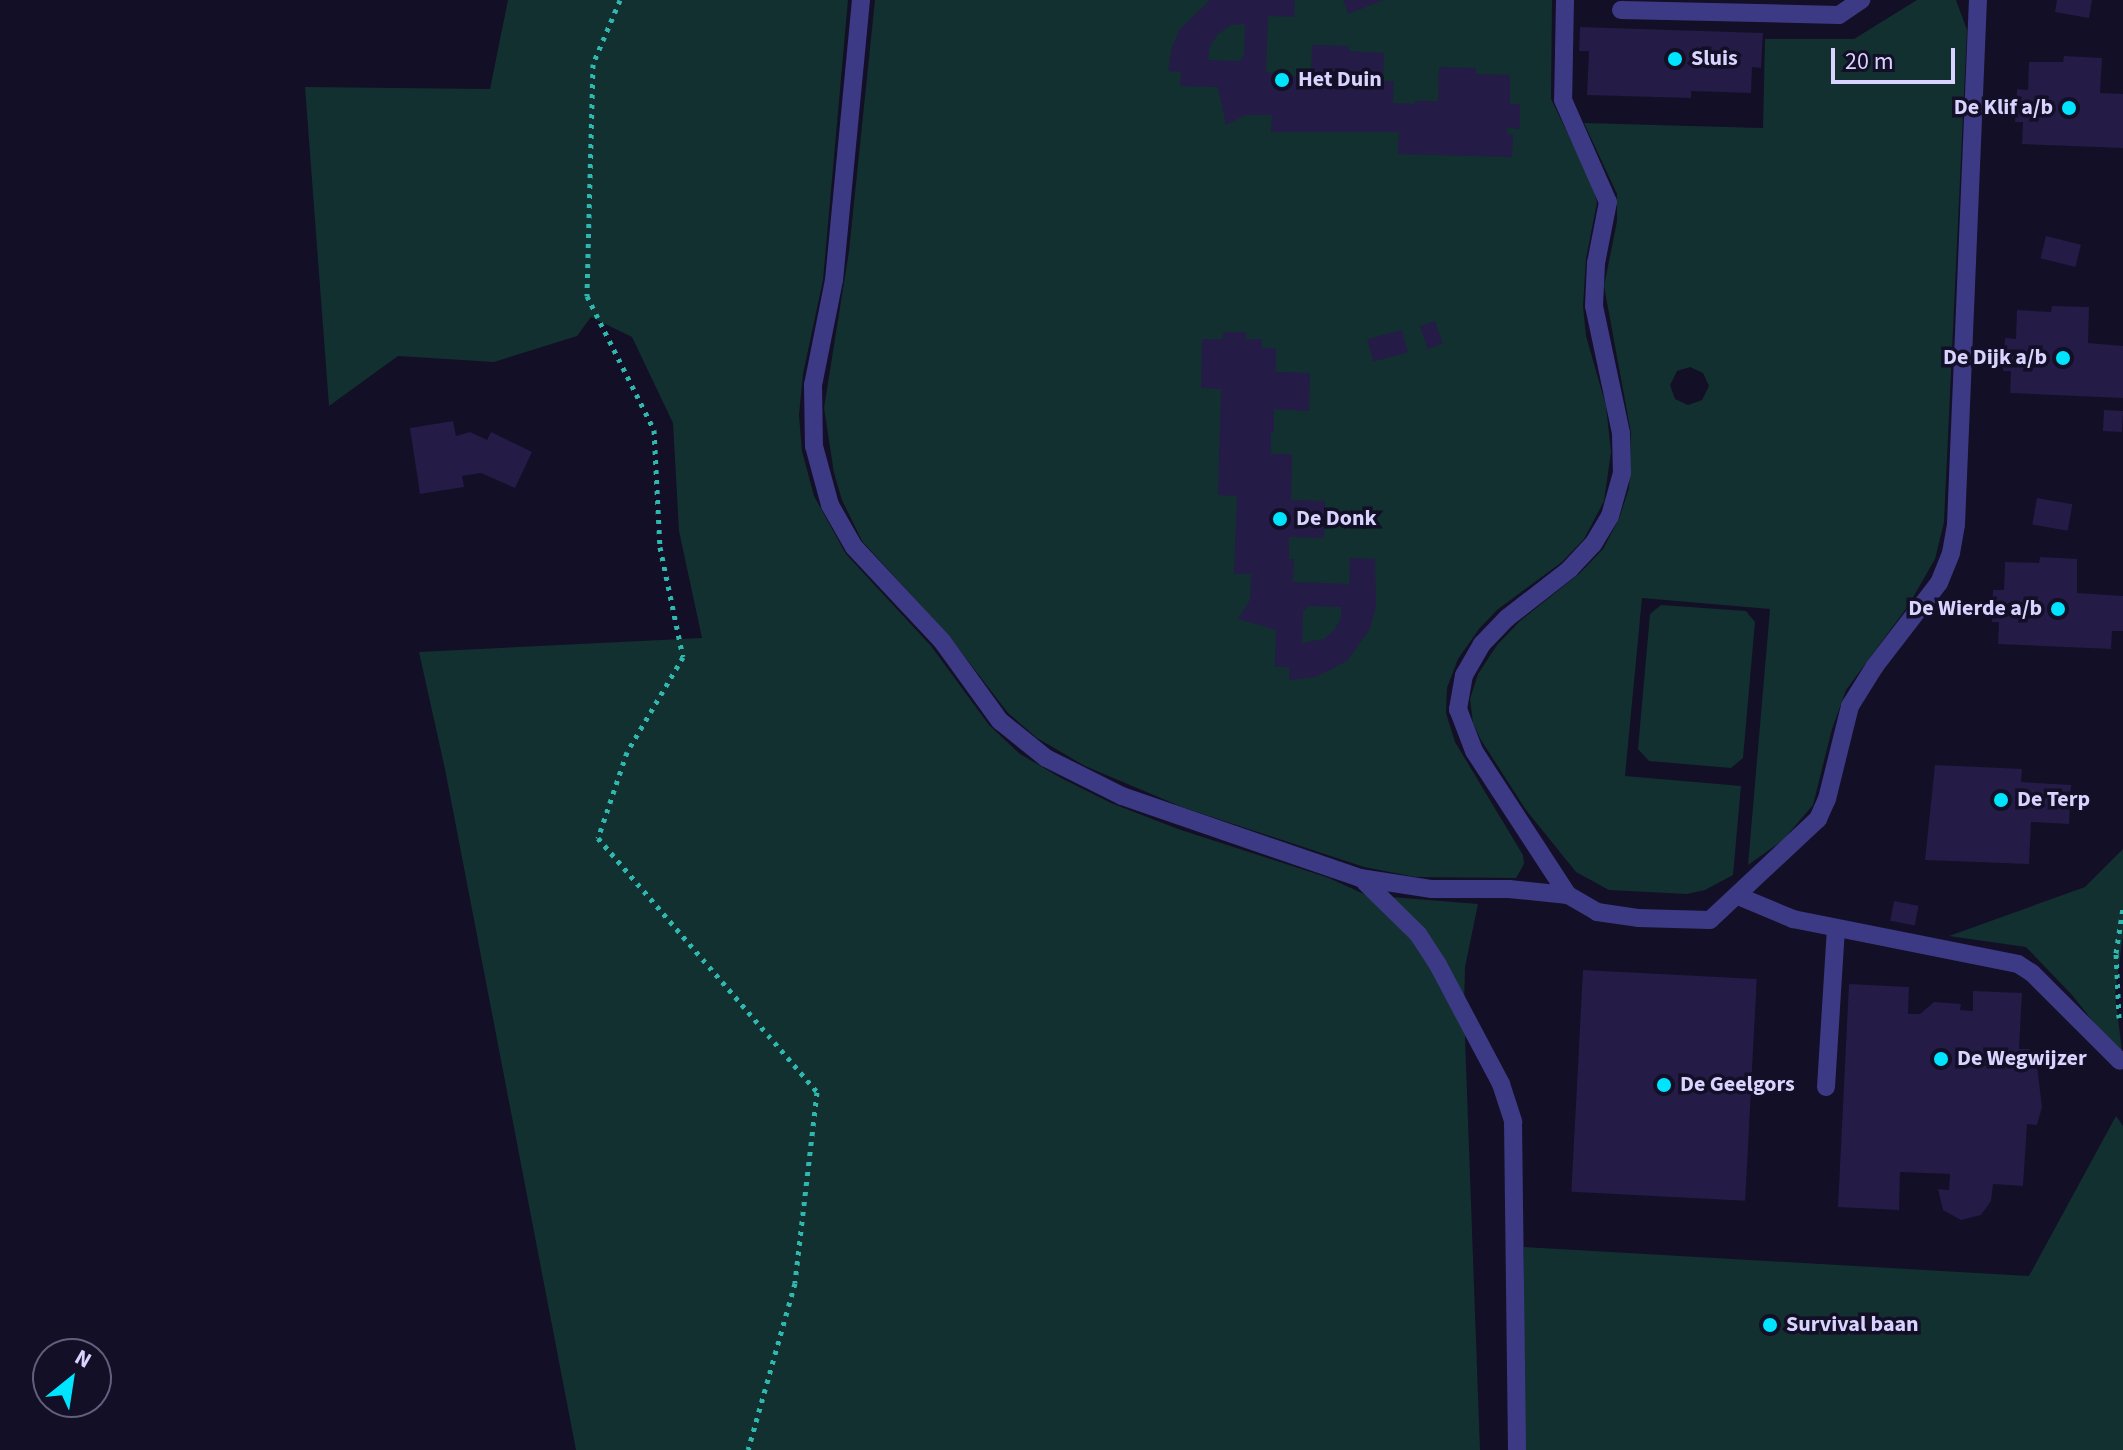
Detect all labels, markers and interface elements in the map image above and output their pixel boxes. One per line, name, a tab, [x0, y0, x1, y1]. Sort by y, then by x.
scale bar	[1835, 32, 1959, 82]
text: 20 m	[1845, 44, 1894, 79]
place label: Sluis	[1691, 46, 1738, 72]
marker: Sluis	[1666, 50, 1684, 68]
place label: Het Duin	[1298, 67, 1382, 93]
marker: Het Duin	[1273, 71, 1291, 89]
place label: De Klif a/b	[1954, 95, 2053, 121]
marker: De Klif a/b	[2060, 99, 2078, 117]
place label: De Dijk a/b	[1943, 345, 2047, 371]
marker: De Dijk a/b	[2054, 349, 2072, 367]
place label: De Donk	[1296, 506, 1377, 532]
marker: De Donk	[1271, 510, 1289, 528]
place label: De Wierde a/b	[1908, 596, 2042, 622]
marker: De Wierde a/b	[2049, 600, 2067, 618]
place label: De Terp	[2017, 787, 2090, 813]
marker: De Terp	[1992, 791, 2010, 809]
place label: De Wegwijzer	[1957, 1046, 2087, 1072]
marker: De Wegwijzer	[1932, 1050, 1950, 1068]
place label: De Geelgors	[1680, 1072, 1795, 1098]
marker: De Geelgors	[1655, 1076, 1673, 1094]
place label: Survival baan	[1786, 1312, 1919, 1338]
marker: Survival baan	[1761, 1316, 1779, 1334]
north arrow	[32, 1338, 112, 1418]
text: N	[69, 1341, 97, 1376]

